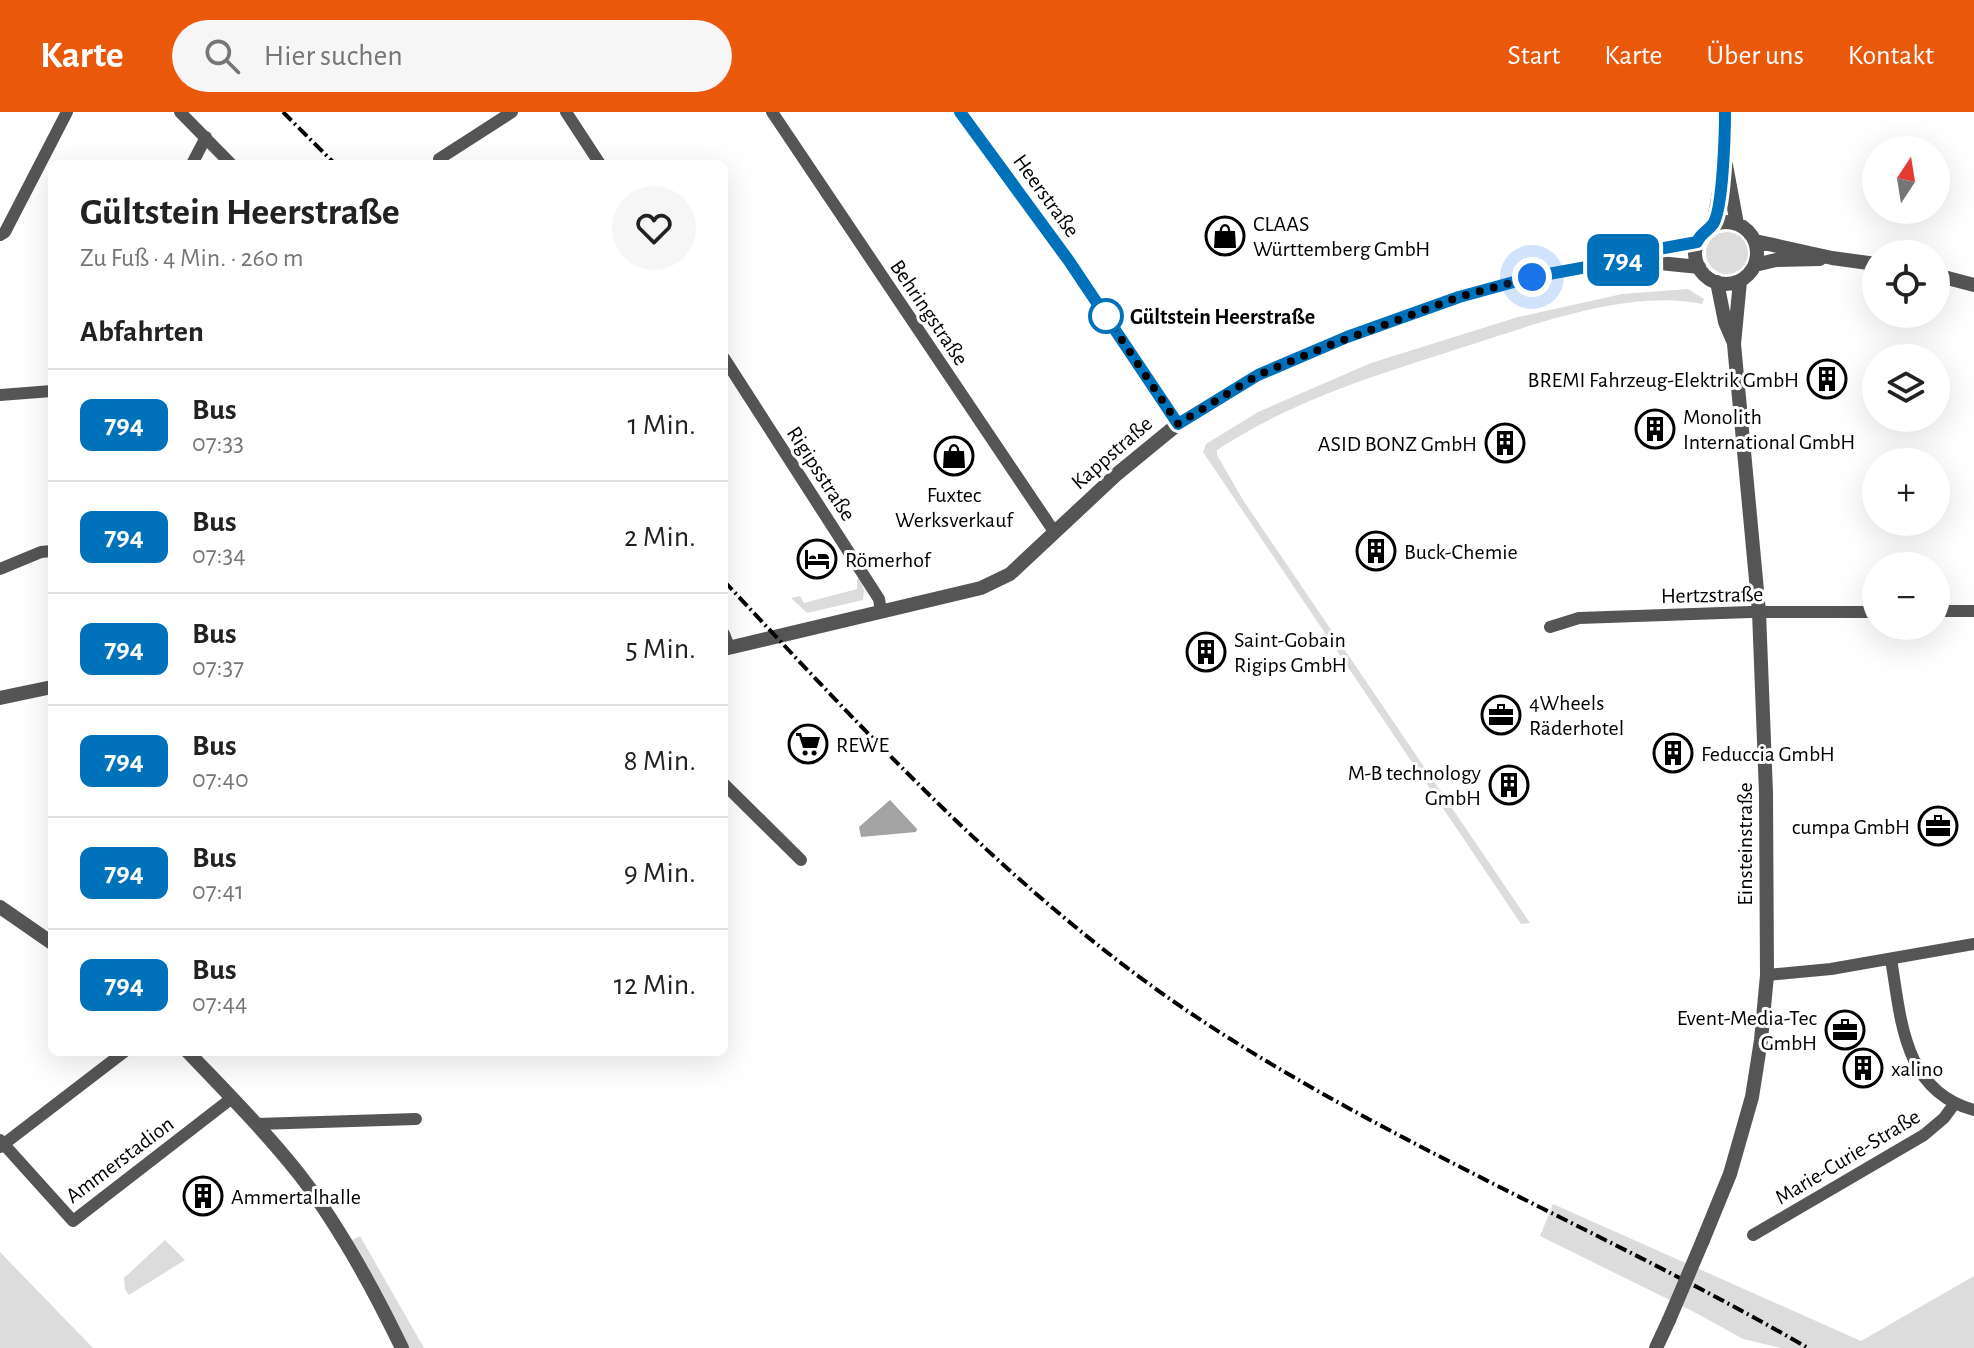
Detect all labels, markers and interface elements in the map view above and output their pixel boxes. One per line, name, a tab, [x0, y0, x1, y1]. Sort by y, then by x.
search box	[172, 20, 732, 92]
icon: search	[200, 34, 244, 78]
text: Karte	[40, 37, 124, 75]
text: Hier suchen	[264, 41, 403, 71]
text: Start	[1508, 42, 1560, 70]
text: Karte	[1604, 42, 1663, 70]
text: Über uns	[1707, 42, 1804, 70]
text: Kontakt	[1848, 42, 1934, 70]
north arrow	[1862, 136, 1950, 224]
map controls	[1862, 136, 1950, 640]
street label: Heerstraße	[1009, 150, 1083, 241]
button: heart	[612, 186, 696, 270]
text: Gültstein Heerstraße	[80, 194, 400, 232]
place label: CLAAS Württemberg GmbH	[1253, 213, 1430, 260]
shop icon: CLAAS Württemberg GmbH	[1204, 215, 1246, 257]
line badge: 794	[1577, 234, 1669, 286]
button: locate	[1862, 240, 1950, 328]
text: Zu Fuß · 4 Min. · 260 m	[80, 245, 304, 271]
text: 794	[1603, 246, 1643, 274]
street label: Behringstraße	[886, 256, 972, 369]
your location	[1512, 257, 1552, 297]
marker: Gültstein Heerstraße	[1089, 299, 1123, 333]
place label: Gültstein Heerstraße	[1130, 306, 1315, 328]
text: Abfahrten	[80, 317, 204, 347]
button: layers	[1862, 344, 1950, 432]
building icon: BREMI Fahrzeug-Elektrik GmbH	[1806, 358, 1848, 400]
place label: BREMI Fahrzeug-Elektrik GmbH	[1528, 369, 1799, 391]
text: Bus	[192, 395, 237, 425]
place label: Monolith International GmbH	[1683, 406, 1855, 453]
building icon: Monolith International GmbH	[1634, 408, 1676, 450]
text: 1 Min.	[627, 410, 696, 440]
text: 794	[104, 411, 144, 439]
street label: Kappstraße	[1067, 412, 1156, 494]
street label: Rigipsstraße	[783, 422, 860, 525]
building icon: ASID BONZ GmbH	[1484, 422, 1526, 464]
text: 07:33	[192, 430, 244, 456]
place label: ASID BONZ GmbH	[1318, 433, 1477, 455]
shop icon: Fuxtec Werksverkauf	[933, 435, 975, 477]
button: +	[1862, 448, 1950, 536]
place label: Fuxtec Werksverkauf	[895, 484, 1014, 531]
text: Bus	[192, 507, 237, 537]
text: 2 Min.	[624, 522, 696, 552]
text: 794	[104, 523, 144, 551]
building icon: Buck-Chemie	[1355, 530, 1397, 572]
hotel icon: Römerhof	[796, 538, 838, 580]
place label: Buck-Chemie	[1404, 541, 1518, 563]
text: 07:34	[192, 542, 246, 568]
place label: Römerhof	[845, 549, 932, 571]
button: −	[1862, 552, 1950, 640]
street label: Hertzstraße	[1661, 583, 1763, 607]
text: Bus	[192, 619, 237, 649]
place label: Saint-Gobain Rigips GmbH	[1234, 629, 1347, 676]
building icon: Saint-Gobain Rigips GmbH	[1185, 631, 1227, 673]
text: 5 Min.	[625, 634, 696, 664]
text: 794	[104, 635, 144, 663]
text: 07:37	[192, 654, 244, 680]
place label: 4Wheels Räderhotel	[1529, 692, 1624, 739]
office icon: 4Wheels Räderhotel	[1480, 694, 1522, 736]
supermarket icon: REWE	[787, 723, 829, 765]
text: Bus	[192, 731, 237, 761]
building icon: Feduccia GmbH	[1652, 732, 1694, 774]
place label: REWE	[836, 734, 889, 756]
place label: Feduccia GmbH	[1701, 743, 1835, 765]
text: 8 Min.	[624, 746, 696, 776]
text: 794	[104, 747, 144, 775]
place label: M-B technology GmbH	[1348, 762, 1482, 809]
building icon: M-B technology GmbH	[1488, 764, 1530, 806]
text: 07:40	[192, 766, 249, 792]
street label: Einsteinstraße	[1734, 782, 1756, 906]
office icon: cumpa GmbH	[1917, 805, 1959, 847]
place label: cumpa GmbH	[1792, 816, 1910, 838]
text: Bus	[192, 843, 237, 873]
text: 9 Min.	[624, 858, 696, 888]
text: 794	[104, 859, 144, 887]
text: 07:41	[192, 878, 244, 904]
text: Bus	[192, 955, 237, 985]
text: 12 Min.	[614, 970, 696, 1000]
text: 794	[104, 971, 144, 999]
text: 07:44	[192, 990, 248, 1016]
place label: Event-Media-Tec GmbH	[1677, 1007, 1818, 1054]
office icon: Event-Media-Tec GmbH	[1824, 1009, 1866, 1051]
building icon: xalino	[1842, 1047, 1884, 1089]
place label: xalino	[1891, 1058, 1943, 1080]
street label: Marie-Curie-Straße	[1771, 1105, 1924, 1209]
street label: Ammerstadion	[62, 1112, 178, 1207]
building icon: Ammertalhalle	[182, 1175, 224, 1217]
place label: Ammertalhalle	[231, 1186, 361, 1208]

